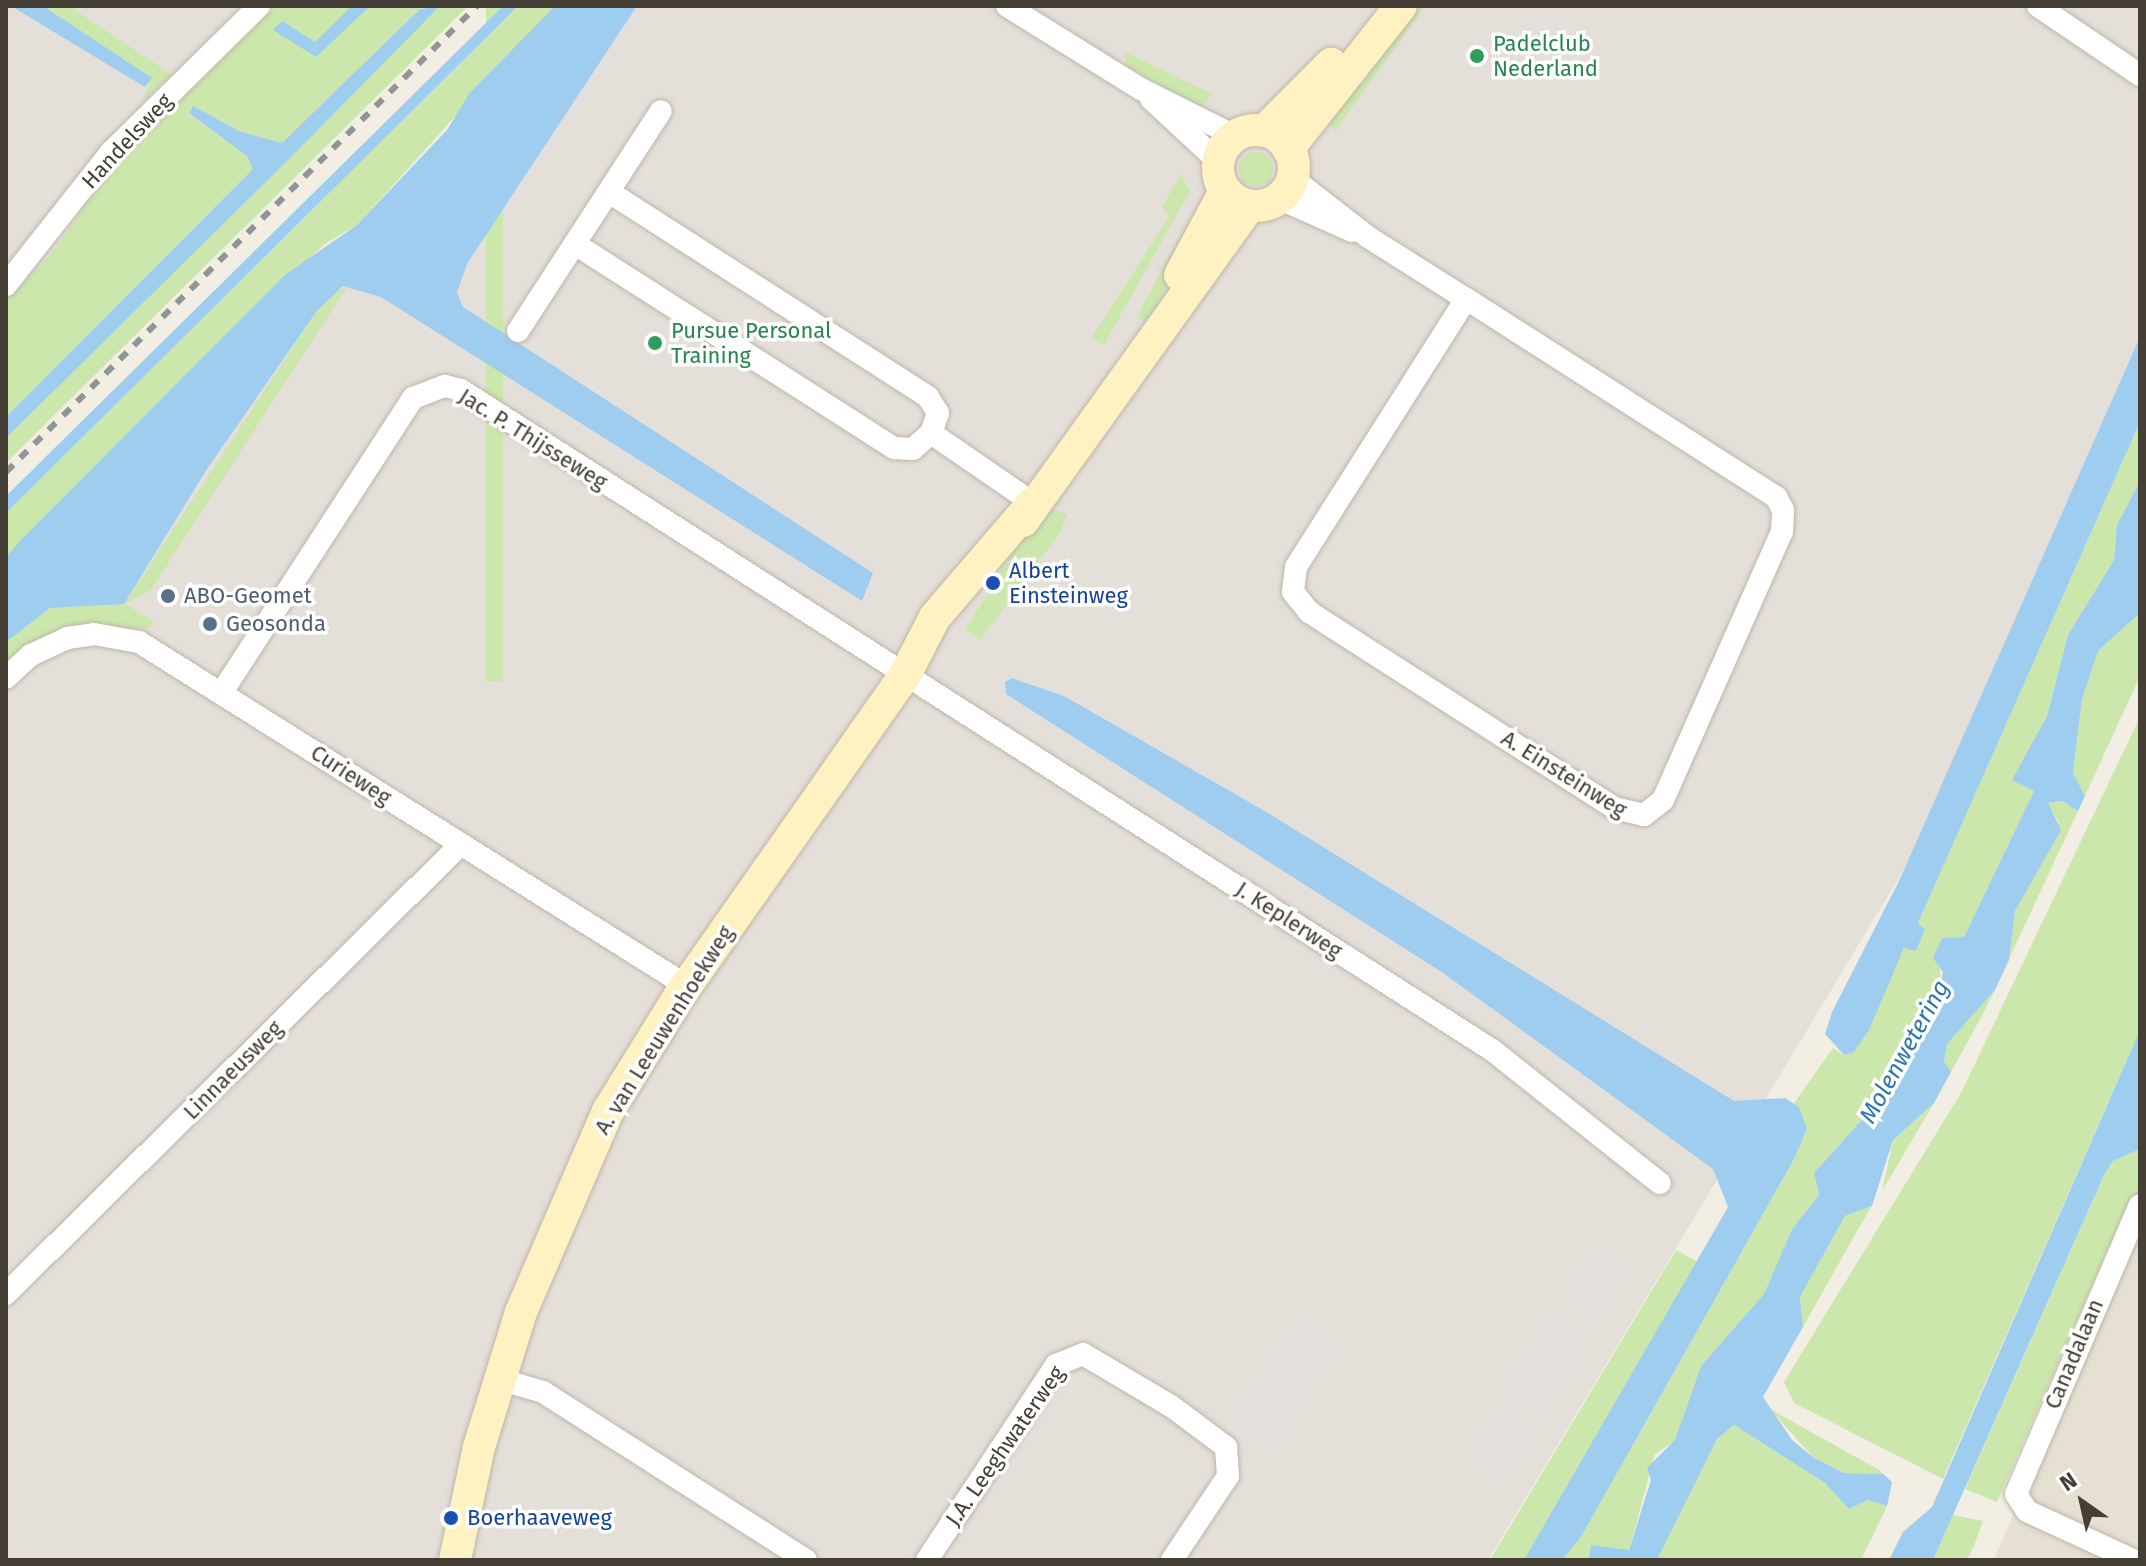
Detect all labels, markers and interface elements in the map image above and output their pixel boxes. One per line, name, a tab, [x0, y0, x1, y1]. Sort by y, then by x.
place label: Padelclub Nederland	[1493, 30, 1598, 82]
marker: Padelclub Nederland	[1468, 47, 1486, 65]
street label: Handelsweg	[76, 88, 178, 194]
place label: Pursue Personal Training	[671, 317, 832, 368]
marker: Pursue Personal Training	[646, 334, 664, 352]
street label: Jac. P. Thijsseweg	[454, 383, 612, 495]
place label: Albert Einsteinweg	[1009, 557, 1128, 608]
marker: Albert Einsteinweg	[984, 574, 1002, 592]
place label: ABO-Geomet	[184, 583, 312, 609]
marker: ABO-Geomet	[159, 587, 177, 605]
place label: Geosonda	[226, 611, 326, 637]
marker: Geosonda	[201, 615, 219, 633]
street label: A. Einsteinweg	[1496, 725, 1632, 823]
street label: Curieweg	[306, 739, 396, 811]
street label: J. Keplerweg	[1231, 876, 1347, 964]
street label: A. van Leeuwenhoekweg	[589, 921, 739, 1139]
water label: Molenwetering	[1854, 975, 1956, 1129]
street label: Linnaeusweg	[178, 1015, 288, 1125]
street label: Canadalaan	[2039, 1295, 2109, 1413]
street label: J.A. Leeghwaterweg	[940, 1361, 1070, 1531]
north arrow	[2042, 1462, 2122, 1542]
text: N	[2055, 1466, 2082, 1497]
place label: Boerhaaveweg	[467, 1505, 612, 1531]
marker: Boerhaaveweg	[442, 1509, 460, 1527]

